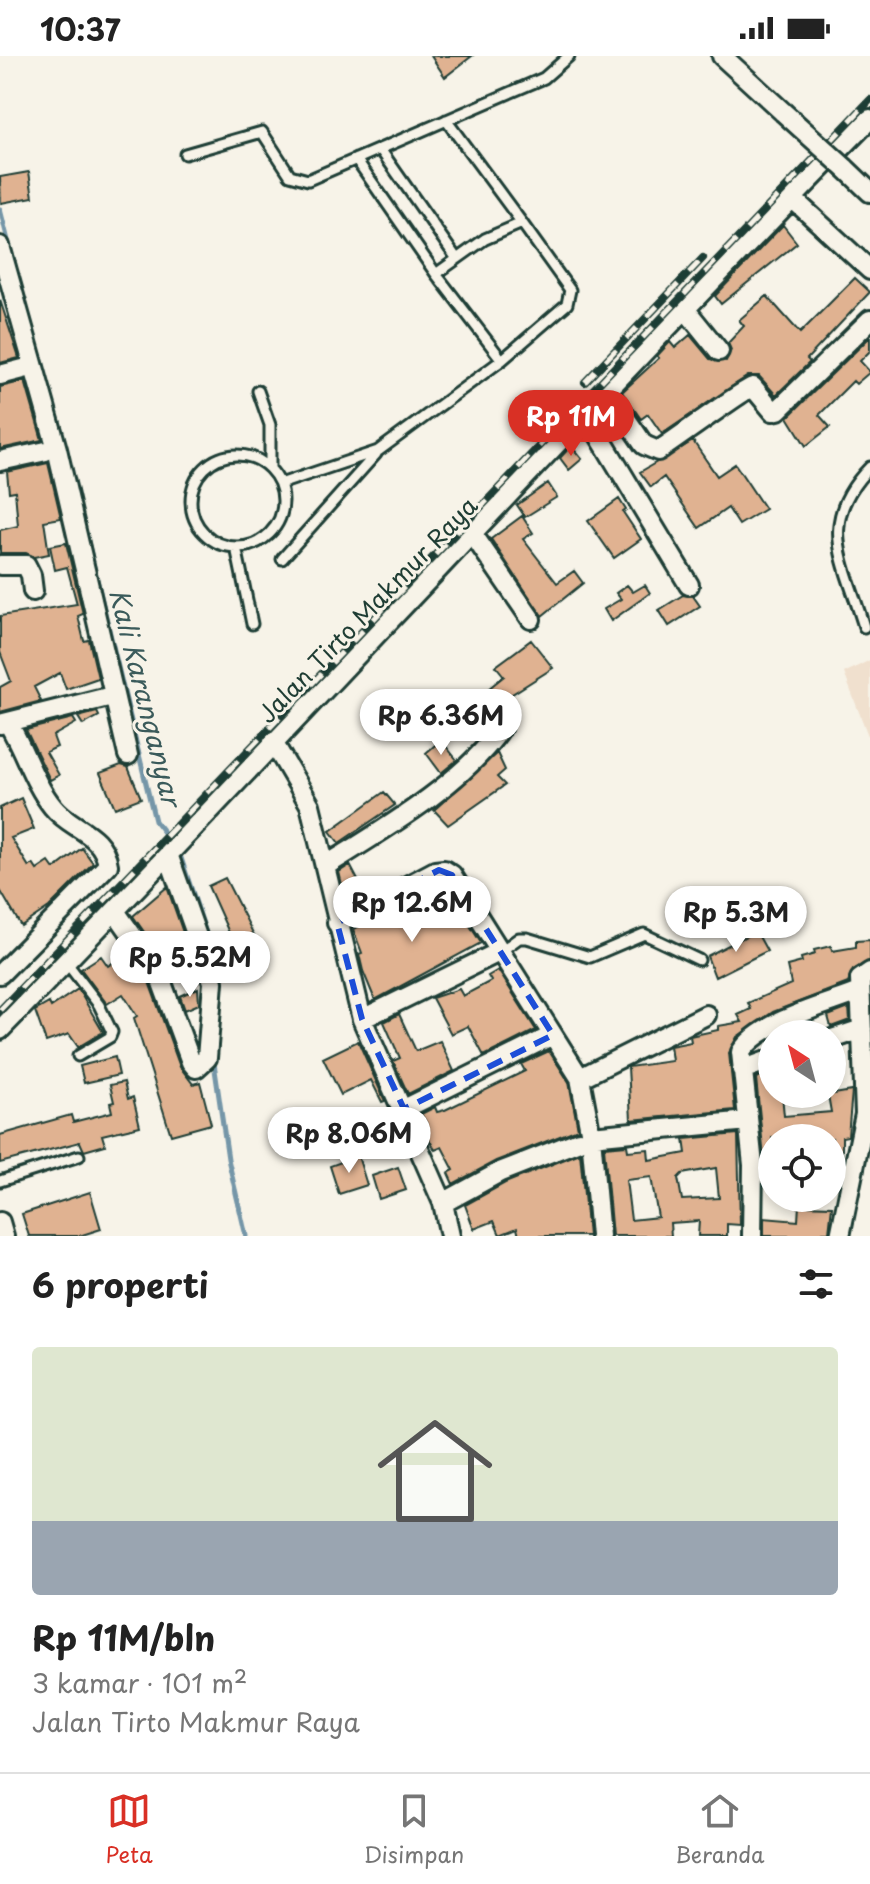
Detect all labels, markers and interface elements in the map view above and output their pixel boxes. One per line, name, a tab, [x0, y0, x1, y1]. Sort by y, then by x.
text: 10:37	[40, 6, 120, 51]
pin: Rp 11M	[506, 390, 636, 458]
text: Rp 11M	[526, 396, 616, 435]
street label: Jalan Tirto Makmur Raya	[249, 488, 485, 730]
water label: Kali Karanganyar	[100, 584, 193, 813]
pin: Rp 6.36M	[358, 689, 524, 757]
text: Rp 6.36M	[378, 695, 504, 734]
pin: Rp 12.6M	[329, 876, 495, 944]
text: Rp 12.6M	[351, 882, 473, 921]
pin: Rp 5.3M	[662, 886, 810, 954]
text: Rp 5.3M	[683, 892, 789, 931]
pin: Rp 5.52M	[107, 931, 273, 999]
text: Rp 5.52M	[128, 937, 252, 976]
north arrow	[758, 1020, 846, 1108]
map controls	[758, 1020, 846, 1212]
pin: Rp 8.06M	[266, 1107, 432, 1175]
text: Rp 8.06M	[286, 1113, 412, 1152]
button: locate	[758, 1124, 846, 1212]
text: 6 properti	[32, 1258, 208, 1310]
icon: filters	[794, 1262, 838, 1306]
icon: home	[363, 1399, 507, 1543]
text: Rp 11M/bln	[32, 1611, 215, 1663]
text: 3 kamar · 101 m²	[32, 1663, 247, 1702]
text: Jalan Tirto Makmur Raya	[32, 1702, 360, 1741]
tab: Peta	[106, 1789, 153, 1870]
tab: Disimpan	[364, 1789, 464, 1870]
tab: Beranda	[675, 1789, 764, 1870]

